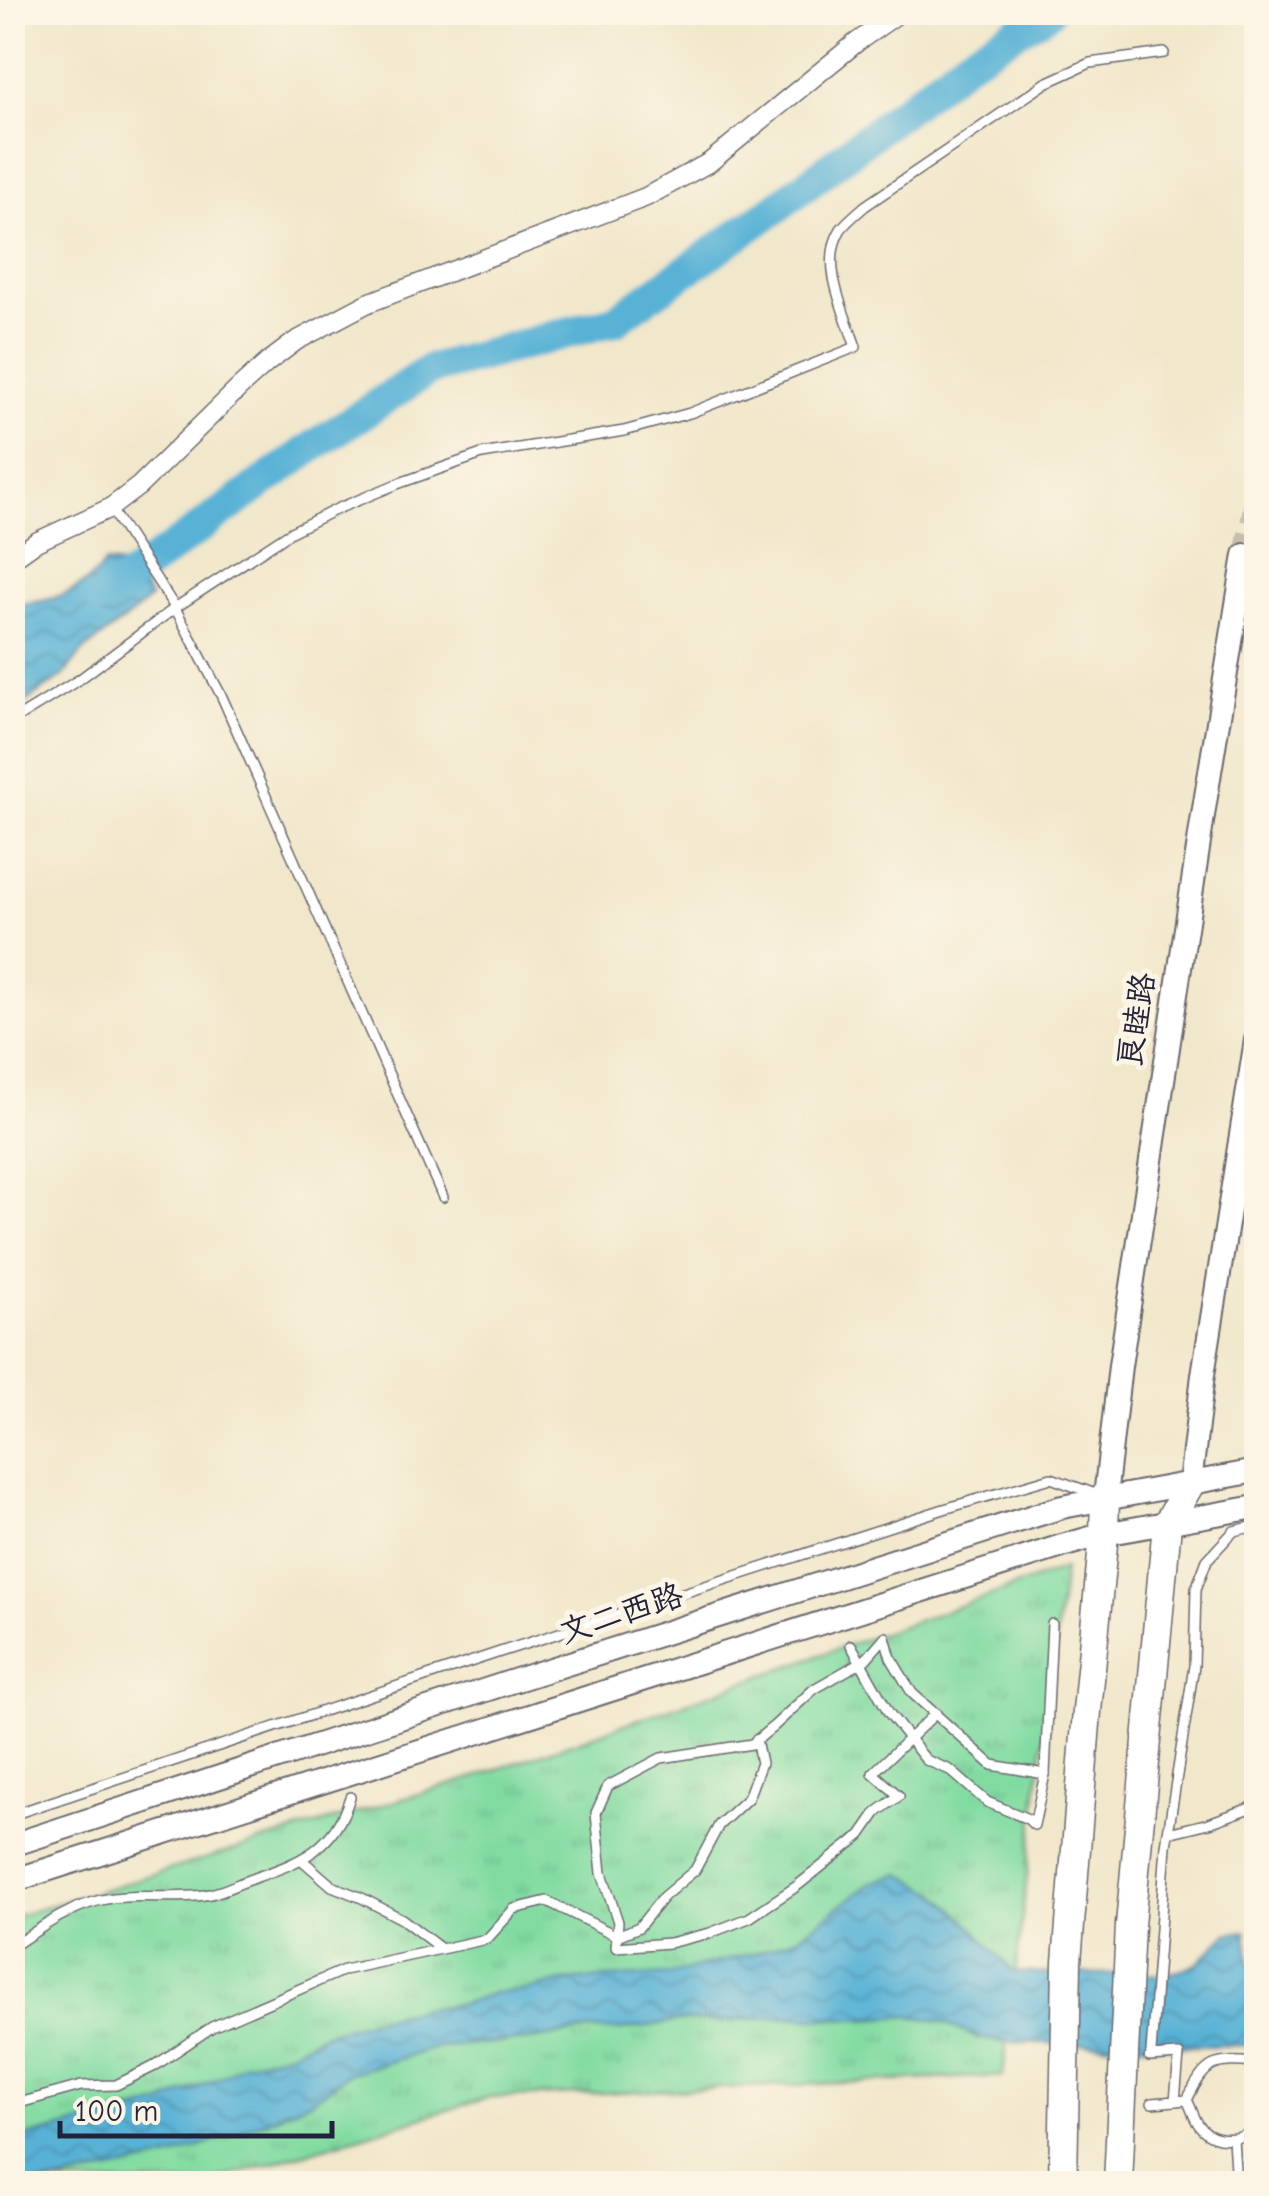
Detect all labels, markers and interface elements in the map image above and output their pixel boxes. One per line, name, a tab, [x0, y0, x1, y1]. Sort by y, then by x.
street label: 良睦路	[1111, 970, 1162, 1070]
street label: 文二西路	[555, 1576, 688, 1651]
scale bar	[60, 2076, 332, 2138]
text: 100 m	[75, 2094, 158, 2129]

